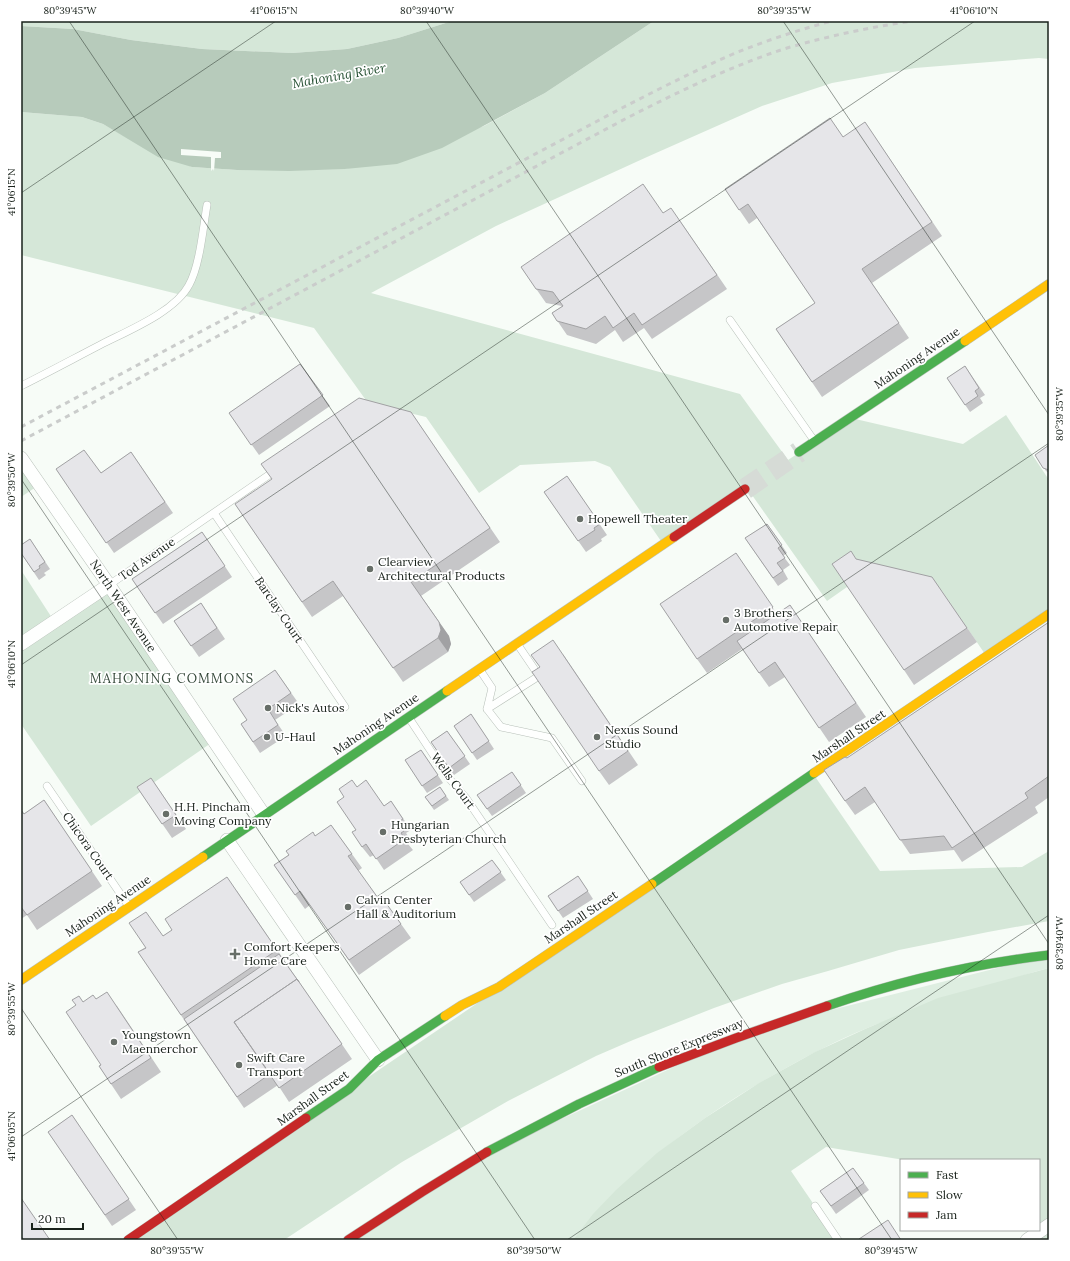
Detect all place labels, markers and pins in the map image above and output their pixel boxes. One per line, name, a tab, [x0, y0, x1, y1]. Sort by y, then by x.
place label: Hopewell Theater	[588, 511, 688, 526]
marker: Hopewell Theater	[575, 514, 585, 524]
place label: Clearview Architectural Products	[377, 554, 505, 583]
marker: Clearview Architectural Products	[365, 564, 375, 574]
place label: 3 Brothers Automotive Repair	[733, 605, 838, 634]
marker: 3 Brothers Automotive Repair	[721, 615, 731, 625]
place label: Nick's Autos	[276, 700, 345, 715]
marker: Nick's Autos	[263, 703, 273, 713]
place label: Nexus Sound Studio	[605, 722, 678, 751]
place label: U-Haul	[275, 729, 315, 744]
marker: U-Haul	[262, 732, 272, 742]
marker: Nexus Sound Studio	[592, 732, 602, 742]
place label: H.H. Pincham Moving Company	[174, 799, 272, 828]
marker: H.H. Pincham Moving Company	[161, 809, 171, 819]
place label: Hungarian Presbyterian Church	[391, 817, 507, 846]
marker: Hungarian Presbyterian Church	[378, 827, 388, 837]
place label: Calvin Center Hall & Auditorium	[356, 892, 456, 921]
marker: Calvin Center Hall & Auditorium	[343, 902, 353, 912]
place label: Comfort Keepers Home Care	[244, 939, 340, 968]
marker: Comfort Keepers Home Care	[229, 948, 241, 960]
place label: Youngstown Maennerchor	[121, 1027, 198, 1056]
marker: Youngstown Maennerchor	[109, 1037, 119, 1047]
place label: Swift Care Transport	[247, 1050, 305, 1079]
marker: Swift Care Transport	[234, 1060, 244, 1070]

